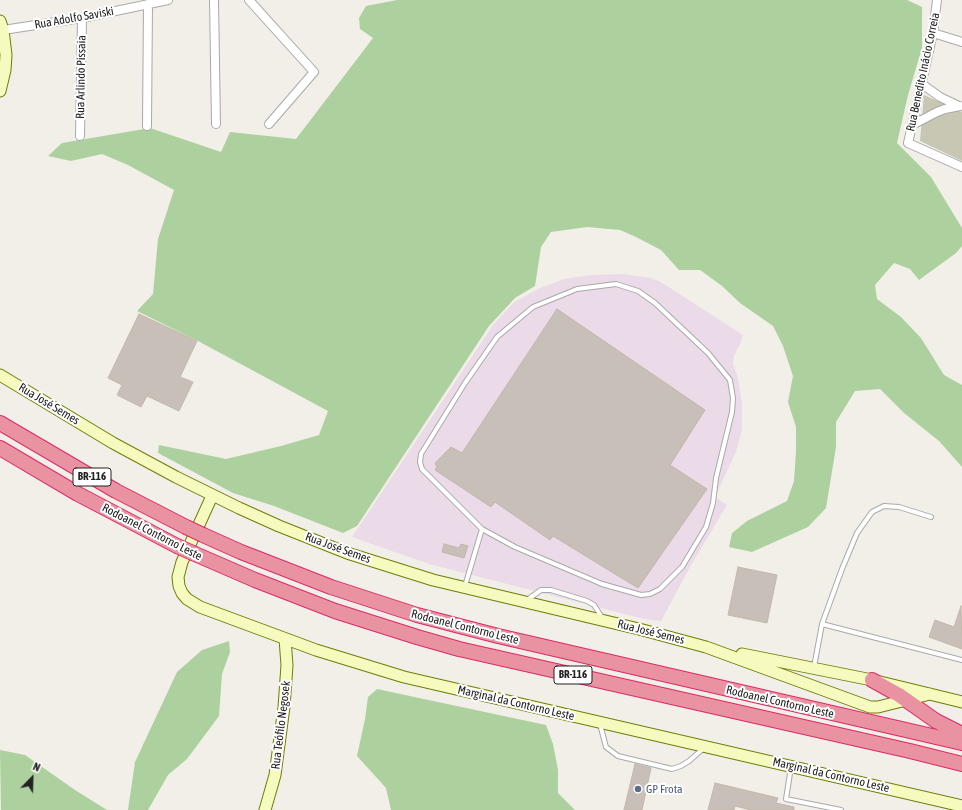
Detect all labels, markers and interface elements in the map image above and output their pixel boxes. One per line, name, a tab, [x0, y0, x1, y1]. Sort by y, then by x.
street label: Rua Adolfo Saviski	[33, 4, 115, 32]
street label: Rua Benedito Inácio Correia	[903, 11, 943, 133]
street label: Rua Arlindo Pissaia	[73, 35, 89, 119]
street label: Rua José Semes	[16, 380, 82, 428]
road number: BR-116	[73, 468, 111, 486]
street label: Rodoanel Contorno Leste	[100, 501, 204, 563]
street label: Rua José Semes	[303, 529, 373, 567]
street label: Rodoanel Contorno Leste	[410, 607, 520, 647]
street label: Rua José Semes	[616, 617, 686, 647]
road number: BR-116	[554, 666, 592, 684]
street label: Rua Teófilo Negosek	[268, 680, 294, 770]
street label: Marginal da Contorno Leste	[456, 683, 576, 723]
street label: Rodoanel Contorno Leste	[725, 683, 835, 721]
street label: Marginal da Contorno Leste	[771, 755, 891, 795]
north arrow	[12, 758, 52, 798]
text: N	[31, 760, 42, 774]
place label: GP Frota	[646, 782, 683, 796]
marker: GP Frota	[633, 784, 643, 794]

